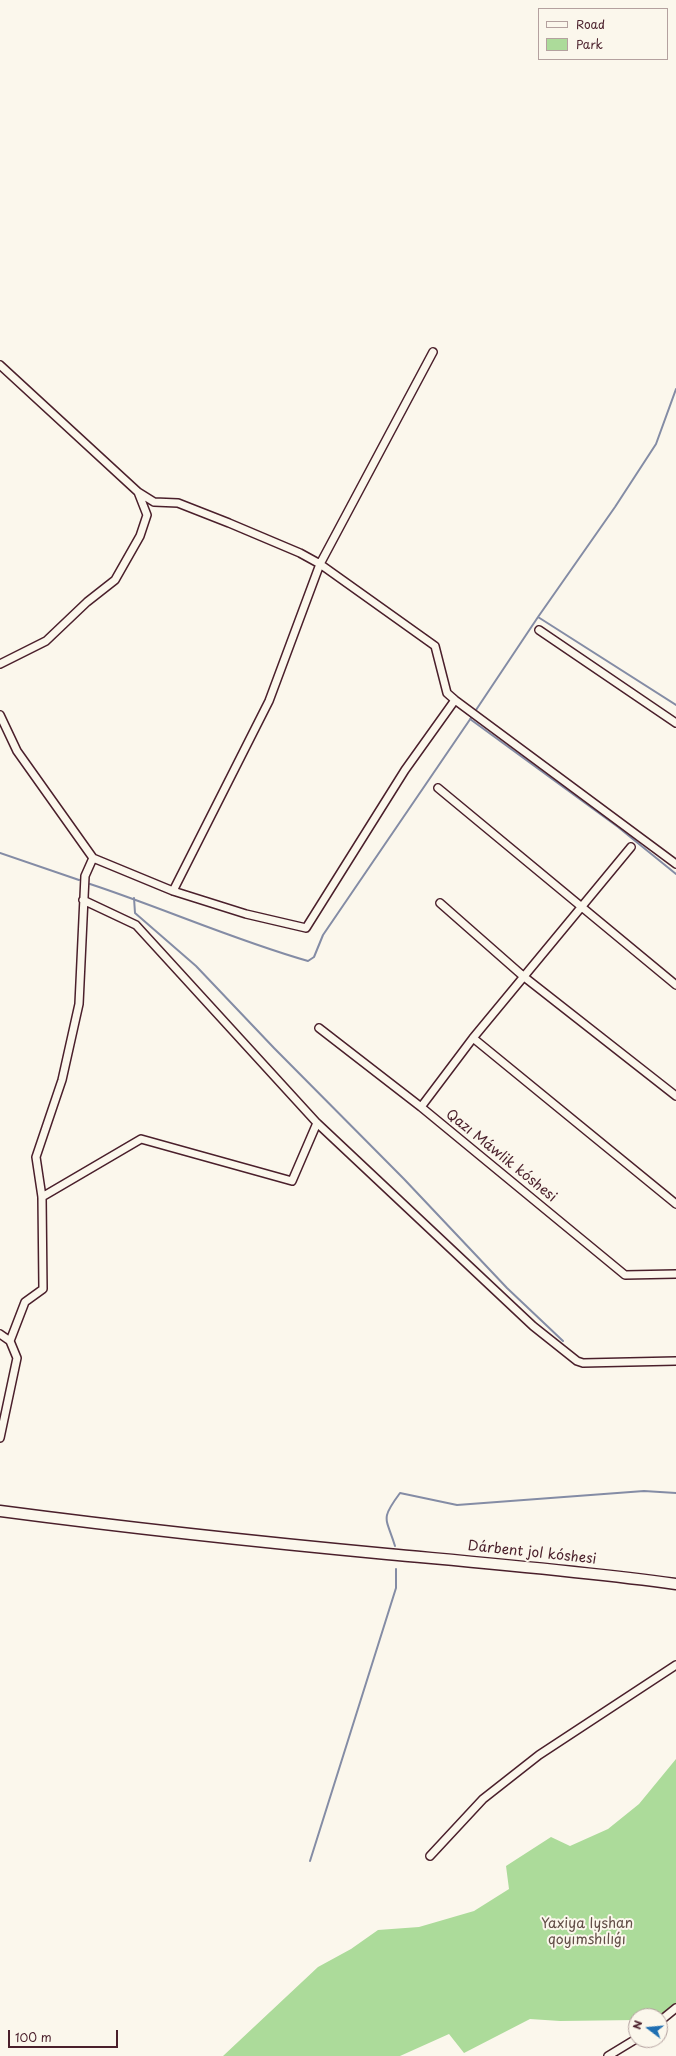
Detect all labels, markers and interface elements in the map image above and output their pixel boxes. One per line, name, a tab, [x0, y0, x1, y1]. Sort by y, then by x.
legend	[538, 8, 668, 60]
text: Road	[576, 15, 605, 33]
text: Park	[576, 35, 603, 53]
street label: Qazı Máwlik kóshesi	[442, 1106, 560, 1206]
street label: Dárbent jol kóshesi	[467, 1538, 597, 1568]
park label: Yaxiya Iyshan qoyımshılıǵı	[541, 1916, 633, 1948]
north arrow	[628, 2008, 668, 2048]
text: N	[628, 2018, 646, 2031]
scale bar	[10, 2022, 120, 2048]
text: 100 m	[15, 2028, 52, 2046]

